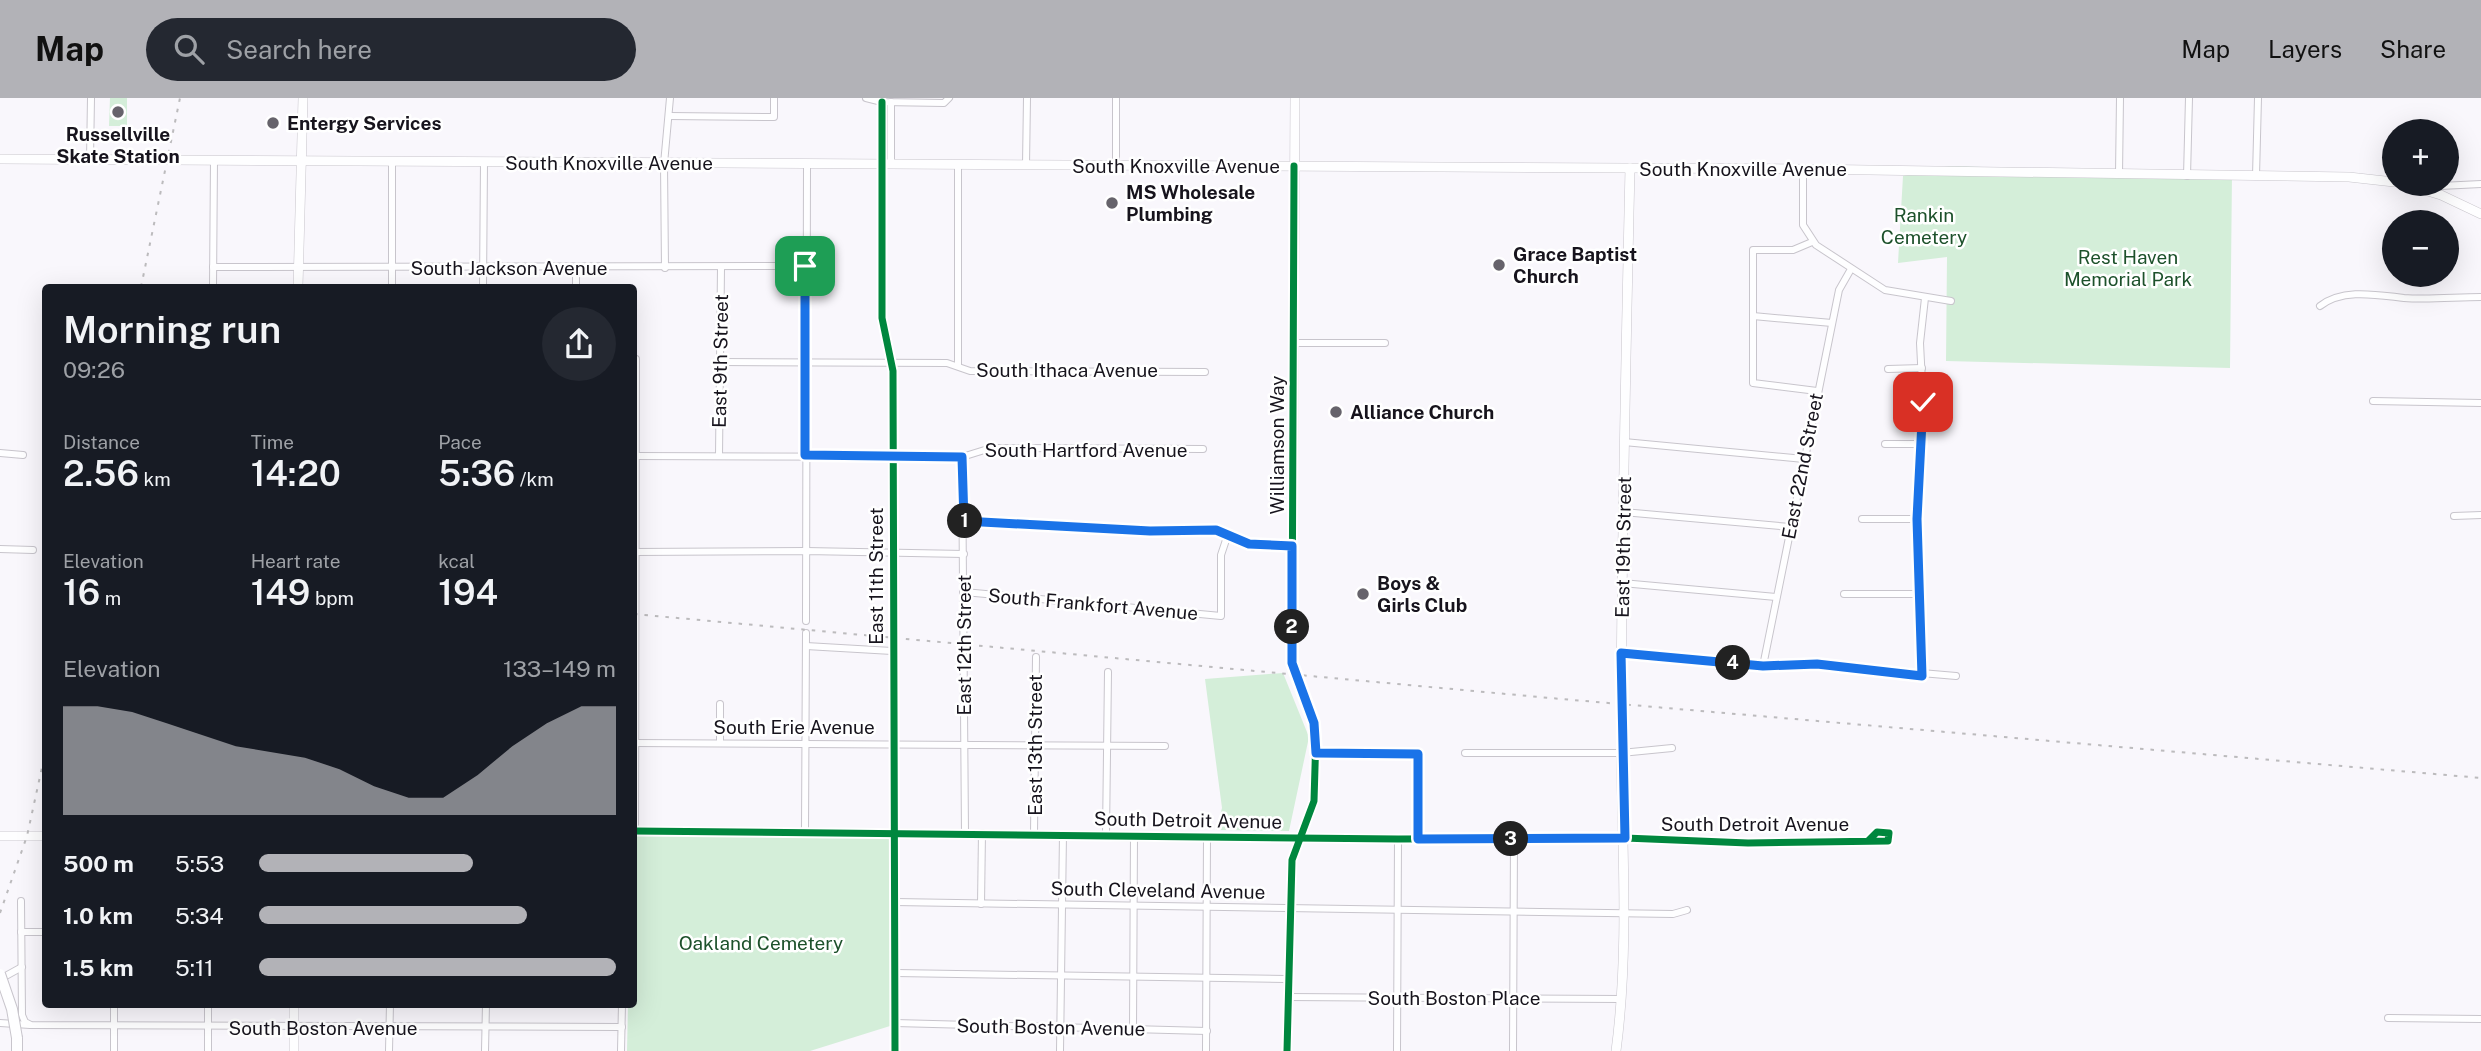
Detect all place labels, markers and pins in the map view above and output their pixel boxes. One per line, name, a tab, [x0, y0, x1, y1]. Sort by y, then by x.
marker: Russellville Skate Station	[110, 104, 126, 120]
place label: Entergy Services	[287, 112, 441, 134]
marker: Entergy Services	[265, 115, 281, 131]
place label: Russellville Skate Station	[56, 123, 180, 167]
place label: MS Wholesale Plumbing	[1126, 181, 1255, 225]
marker: MS Wholesale Plumbing	[1104, 195, 1120, 211]
pin	[775, 236, 835, 296]
place label: Grace Baptist Church	[1513, 243, 1637, 287]
marker: Grace Baptist Church	[1491, 257, 1507, 273]
pin	[1893, 372, 1953, 432]
place label: Alliance Church	[1350, 401, 1494, 423]
marker: Alliance Church	[1328, 404, 1344, 420]
pin: 1	[948, 504, 982, 538]
place label: Boys & Girls Club	[1377, 572, 1467, 616]
marker: Boys & Girls Club	[1355, 586, 1371, 602]
pin: 2	[1274, 610, 1310, 644]
pin: 4	[1716, 646, 1750, 680]
pin: 3	[1494, 822, 1528, 856]

